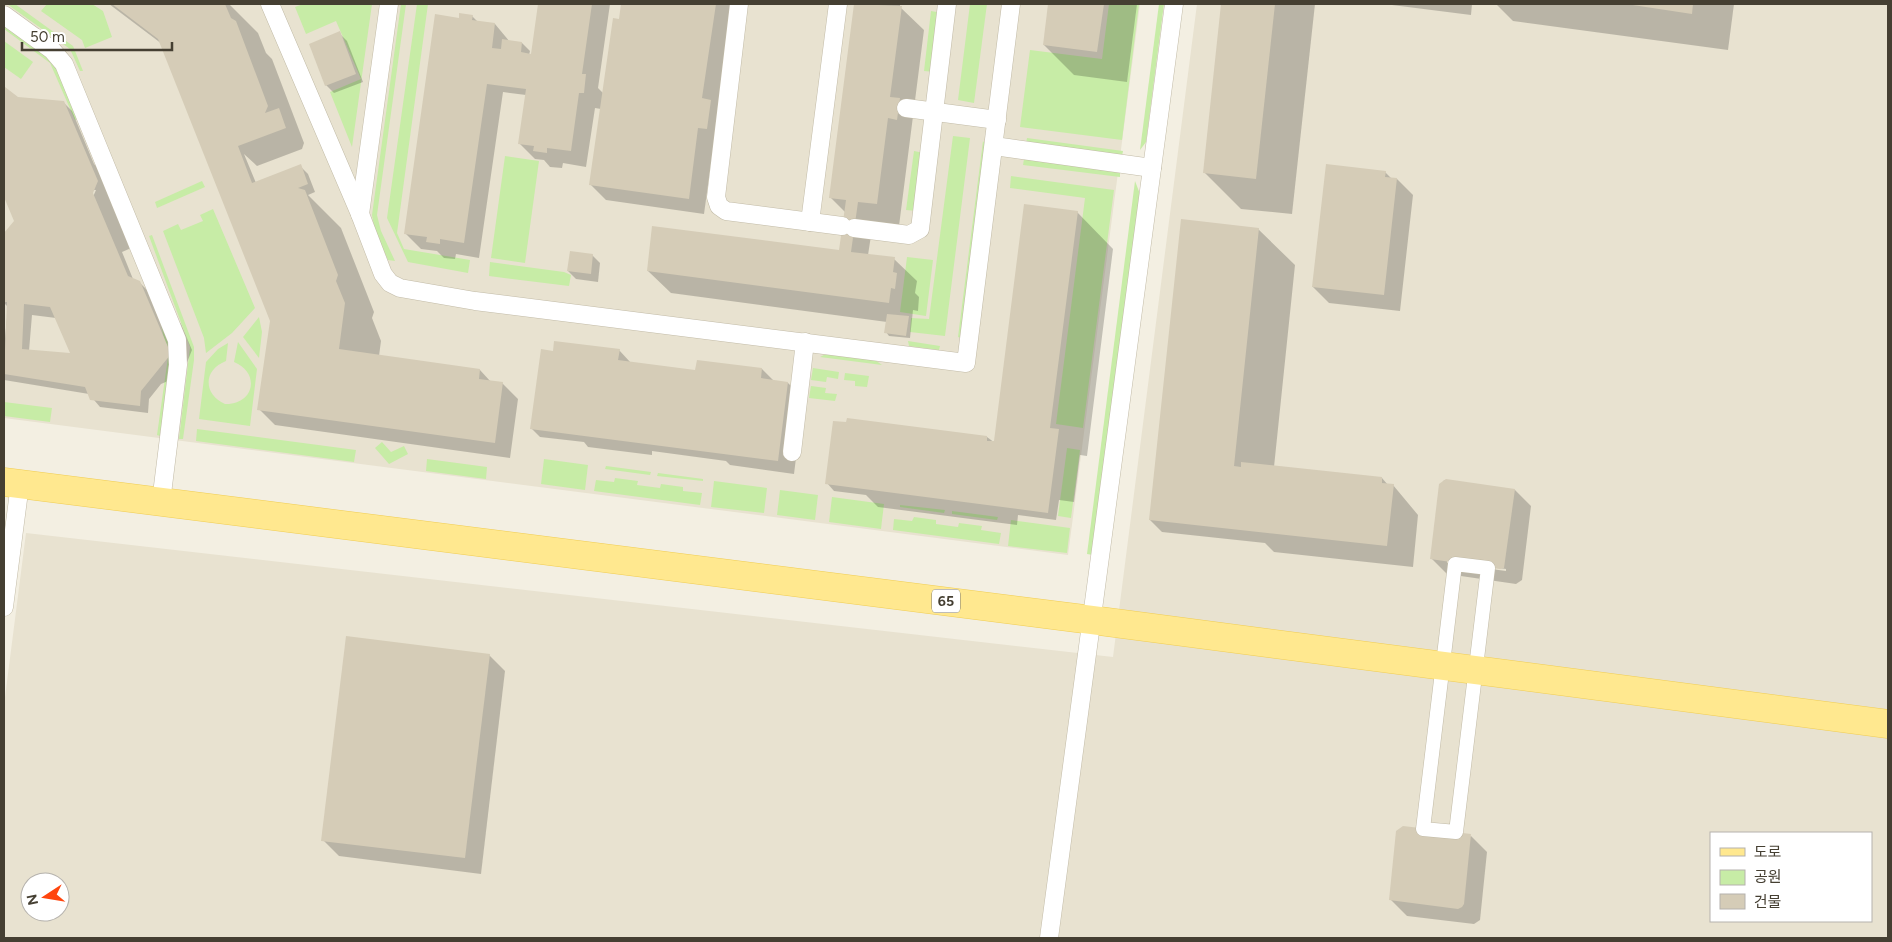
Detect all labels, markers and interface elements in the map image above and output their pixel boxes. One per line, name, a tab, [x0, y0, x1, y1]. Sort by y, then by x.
scale bar	[22, 20, 172, 52]
text: 50 m	[30, 28, 65, 46]
road number: 65	[932, 590, 960, 612]
legend	[1710, 832, 1872, 922]
text: 도로	[1754, 843, 1782, 861]
text: 공원	[1754, 868, 1782, 886]
north arrow	[20, 872, 70, 922]
text: N	[23, 893, 42, 907]
text: 건물	[1754, 893, 1782, 911]

